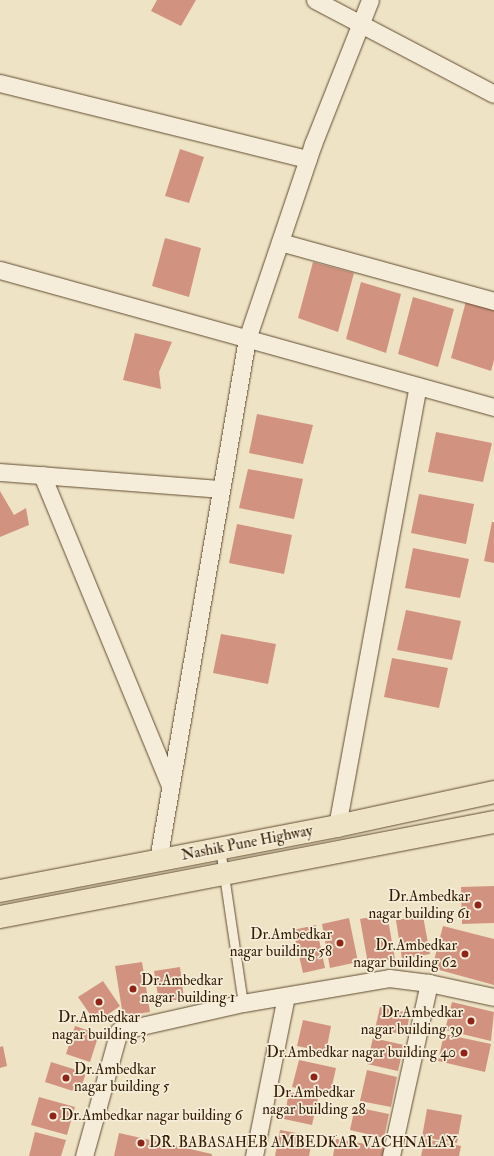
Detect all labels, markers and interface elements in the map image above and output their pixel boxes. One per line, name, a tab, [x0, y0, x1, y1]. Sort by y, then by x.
street label: Nashik Pune Highway	[180, 821, 314, 865]
place label: Dr.Ambedkar nagar building 61	[368, 887, 470, 922]
marker: Dr.Ambedkar nagar building 61	[473, 900, 483, 910]
place label: Dr.Ambedkar nagar building 58	[230, 925, 332, 960]
place label: Dr.Ambedkar nagar building 62	[353, 936, 457, 971]
marker: Dr.Ambedkar nagar building 58	[335, 938, 345, 948]
marker: Dr.Ambedkar nagar building 62	[460, 949, 470, 959]
place label: Dr.Ambedkar nagar building 1	[141, 971, 235, 1006]
marker: Dr.Ambedkar nagar building 1	[128, 984, 138, 994]
marker: Dr.Ambedkar nagar building 3	[94, 997, 104, 1007]
place label: Dr.Ambedkar nagar building 39	[361, 1003, 463, 1038]
place label: Dr.Ambedkar nagar building 3	[52, 1008, 146, 1043]
marker: Dr.Ambedkar nagar building 39	[466, 1016, 476, 1026]
place label: Dr.Ambedkar nagar building 40	[267, 1044, 456, 1062]
marker: Dr.Ambedkar nagar building 40	[459, 1048, 469, 1058]
place label: Dr.Ambedkar nagar building 5	[74, 1060, 169, 1095]
marker: Dr.Ambedkar nagar building 28	[309, 1072, 319, 1082]
marker: Dr.Ambedkar nagar building 5	[61, 1073, 71, 1083]
place label: Dr.Ambedkar nagar building 28	[262, 1083, 366, 1118]
place label: Dr.Ambedkar nagar building 6	[61, 1107, 242, 1125]
marker: Dr.Ambedkar nagar building 6	[48, 1111, 58, 1121]
place label: DR. BABASAHEB AMBEDKAR VACHNALAY	[149, 1134, 457, 1152]
marker: DR. BABASAHEB AMBEDKAR VACHNALAY	[136, 1138, 146, 1148]

